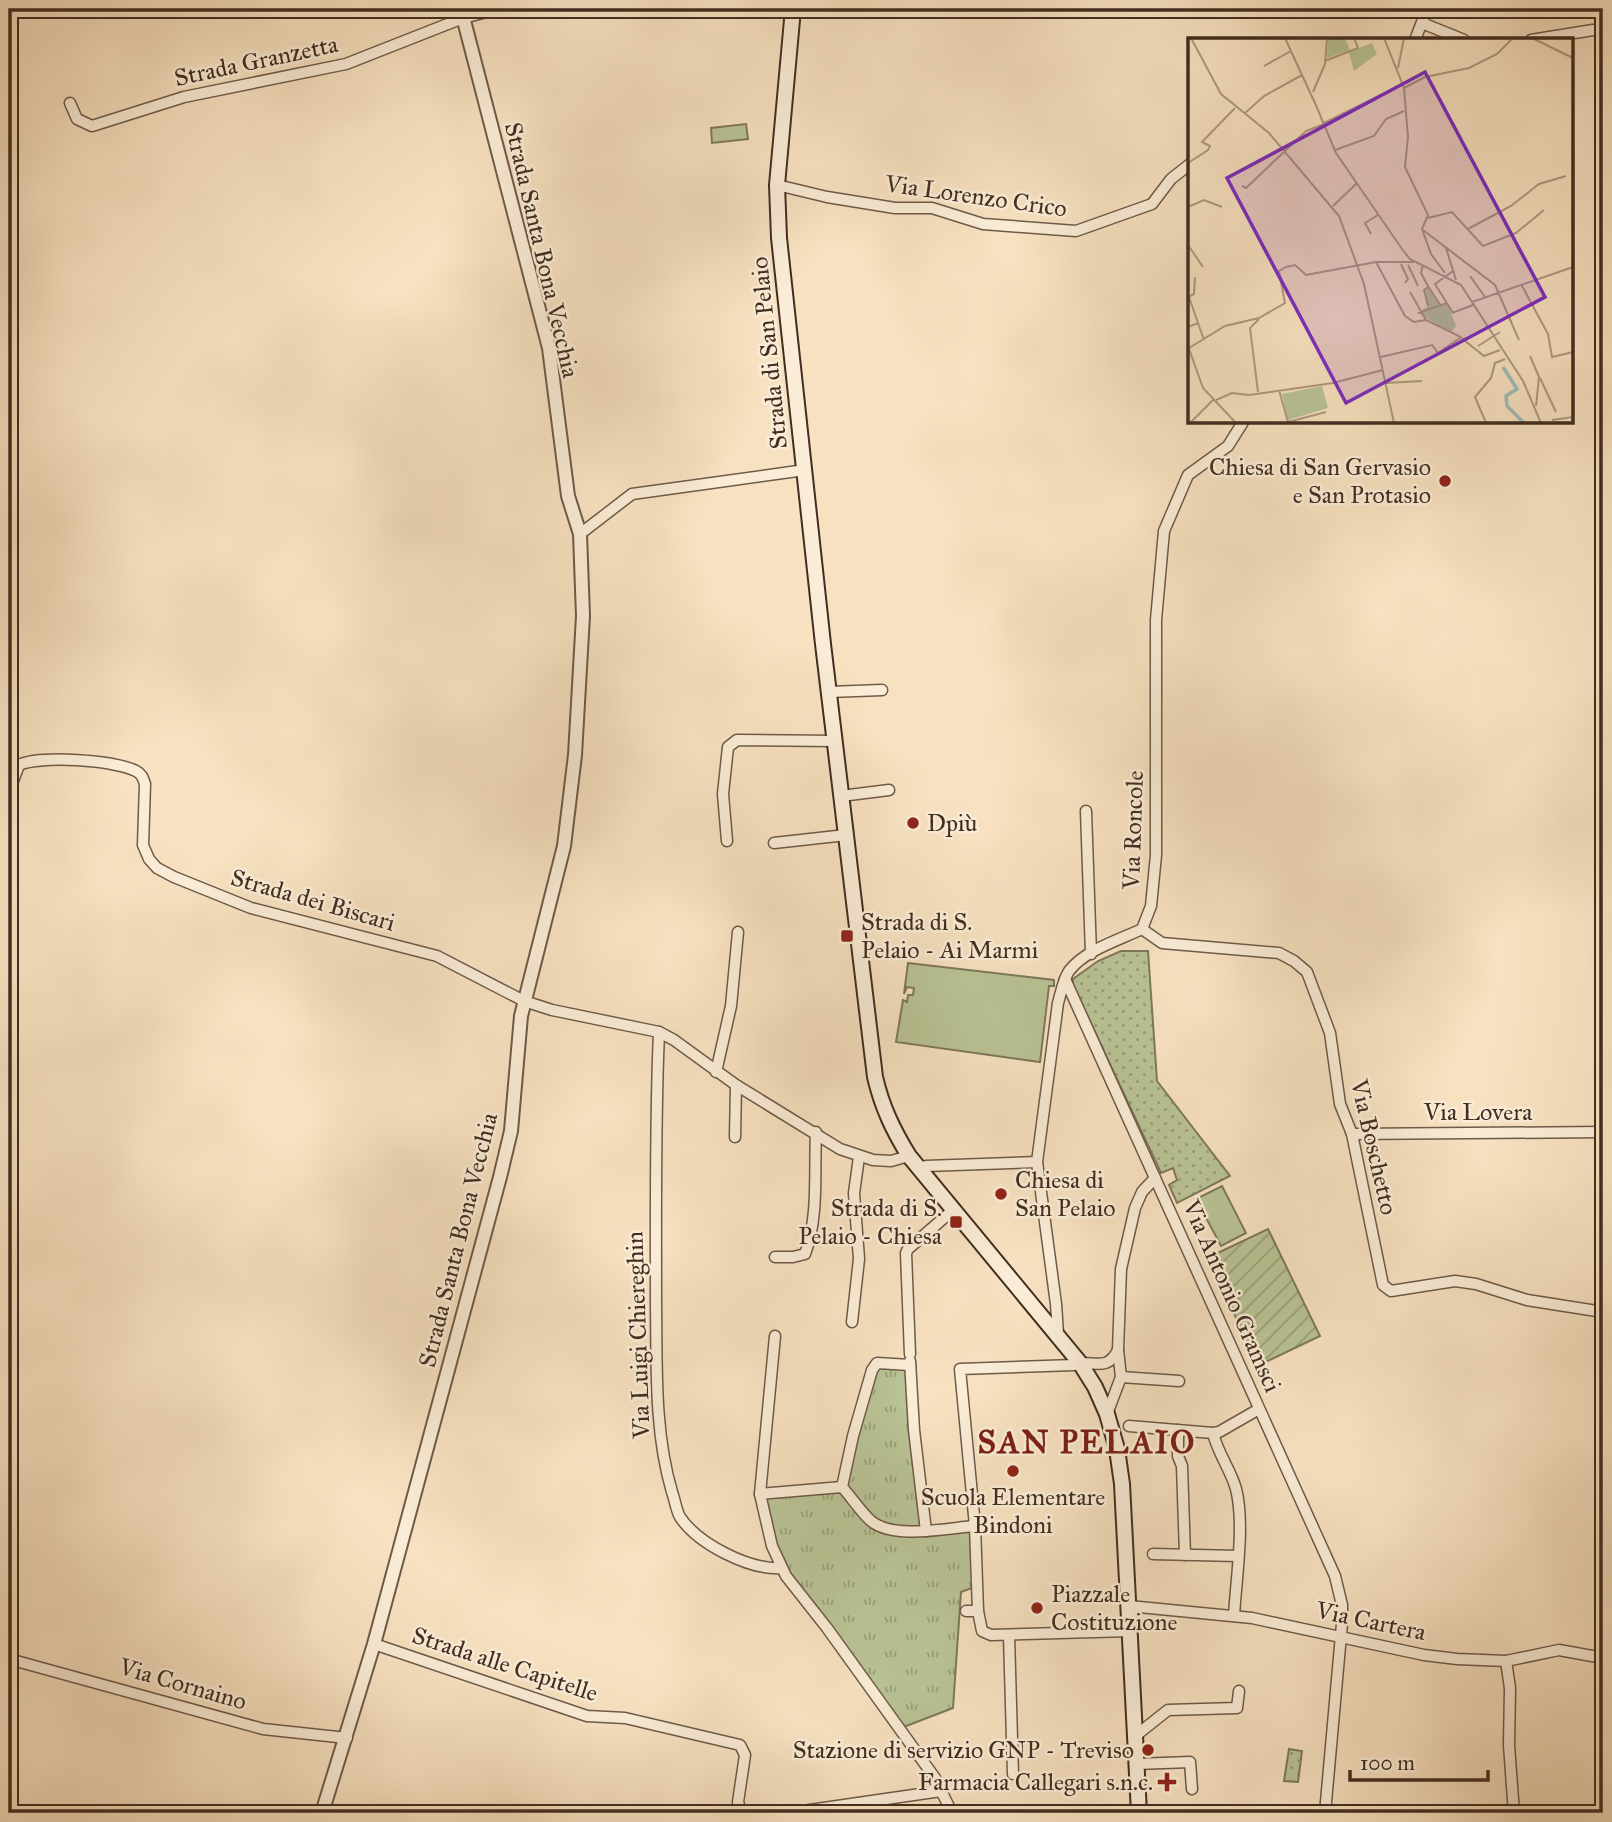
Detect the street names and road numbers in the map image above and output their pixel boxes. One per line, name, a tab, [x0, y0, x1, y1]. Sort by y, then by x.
street label: Strada Granzetta	[171, 29, 341, 93]
street label: Strada Santa Bona Vecchia	[498, 119, 586, 381]
street label: Via Lorenzo Crico	[882, 168, 1069, 224]
street label: Strada di San Pelaio	[744, 255, 794, 451]
street label: Via Roncole	[1116, 770, 1150, 891]
street label: Strada dei Biscari	[227, 862, 399, 938]
street label: Via Boschetto	[1344, 1075, 1404, 1218]
street label: Via Lovera	[1423, 1097, 1533, 1127]
street label: Strada Santa Bona Vecchia	[412, 1109, 504, 1370]
street label: Via Antonio Gramsci	[1176, 1194, 1288, 1397]
street label: Via Luigi Chiereghin	[619, 1231, 657, 1440]
street label: Via Cartera	[1312, 1595, 1430, 1647]
street label: Strada alle Capitelle	[408, 1620, 602, 1708]
street label: Via Cornaino	[115, 1651, 250, 1716]

